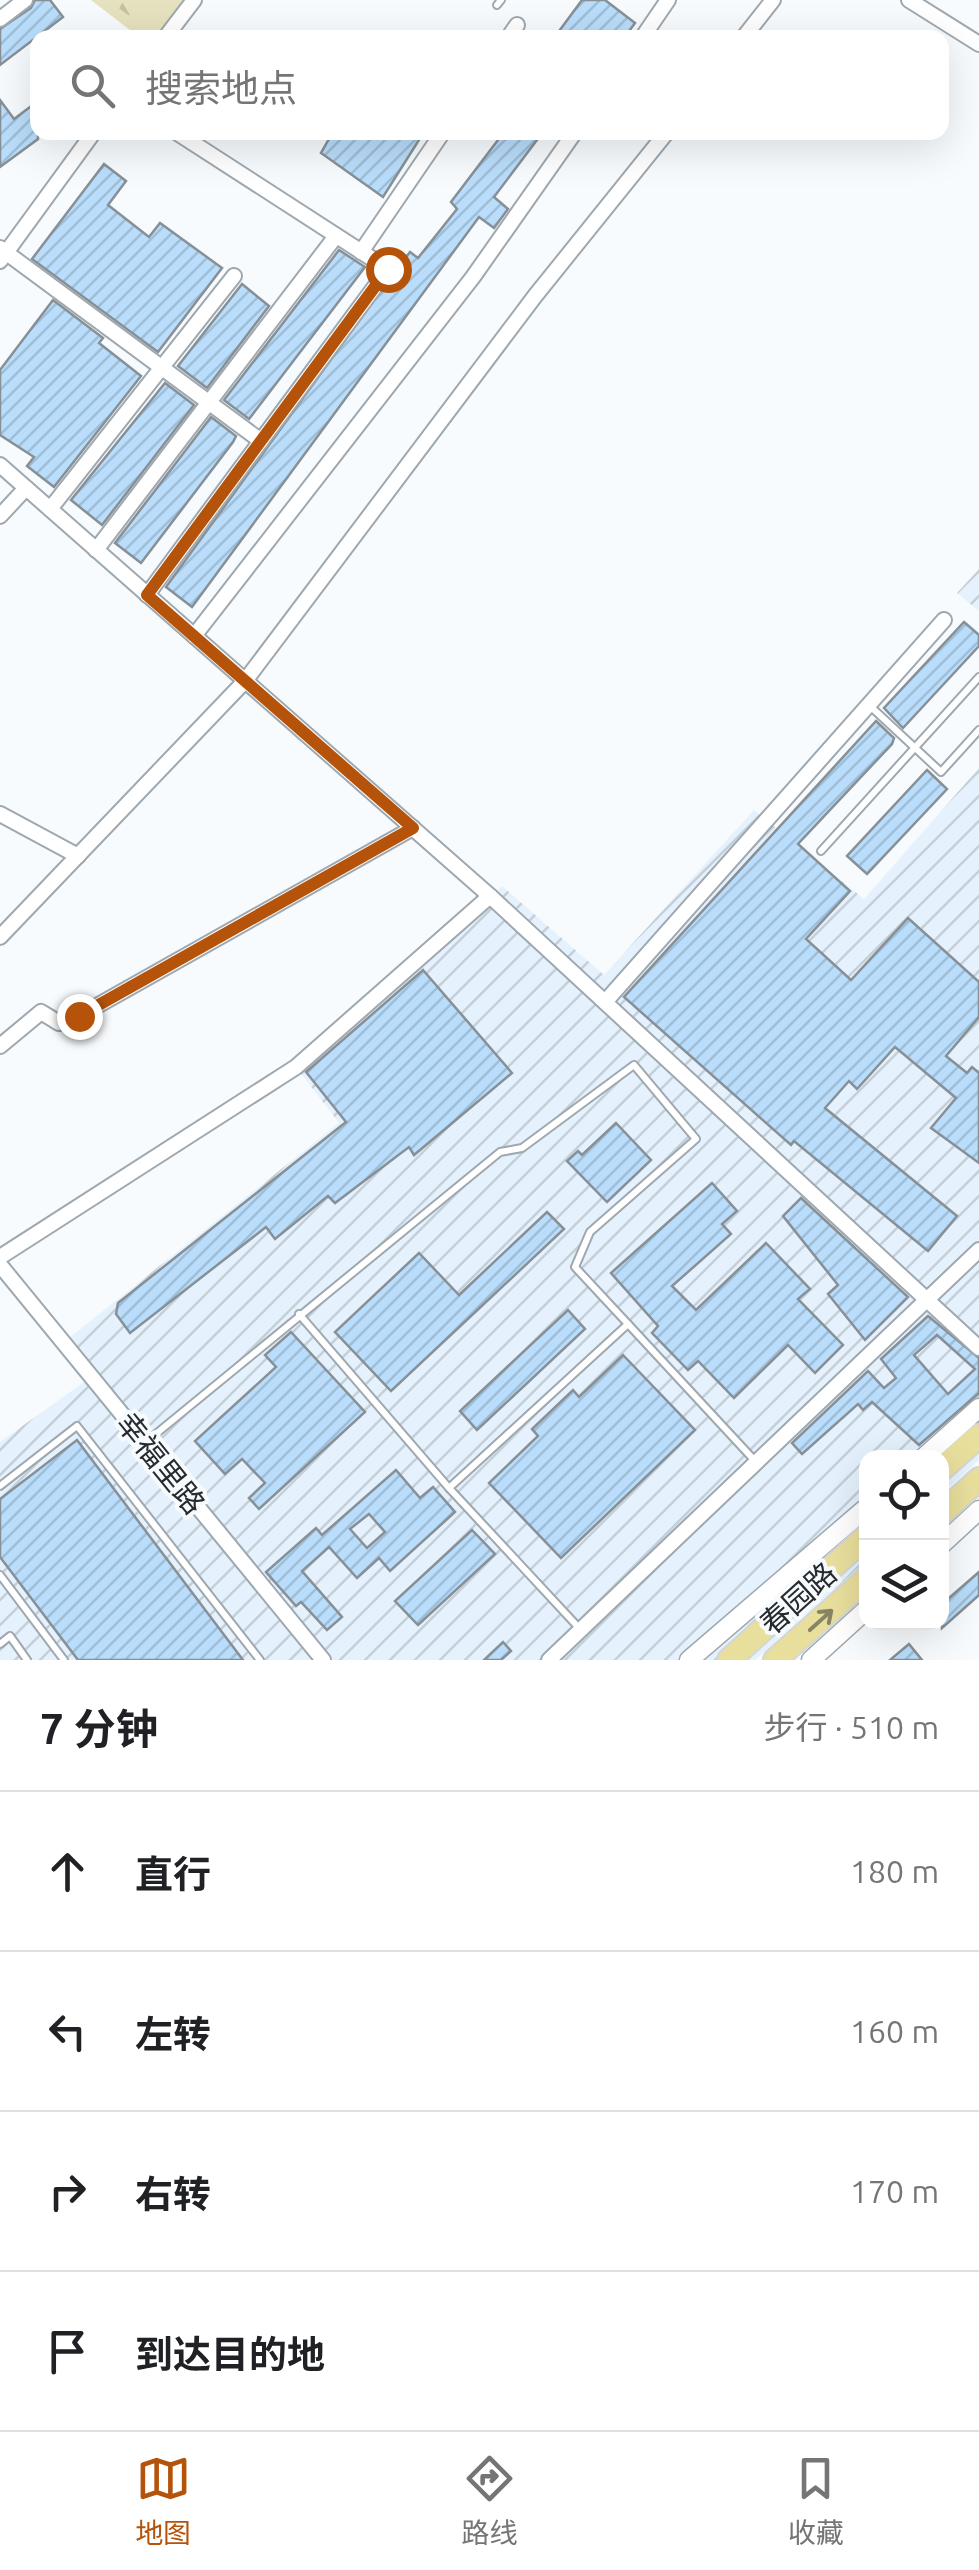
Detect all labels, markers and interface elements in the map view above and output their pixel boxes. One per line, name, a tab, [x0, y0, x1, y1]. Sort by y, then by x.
search box	[30, 30, 949, 140]
icon: search	[65, 58, 120, 113]
text: 搜索地点	[145, 67, 297, 109]
route start	[366, 247, 412, 293]
route end	[57, 994, 103, 1040]
street label: 幸福里路	[110, 1406, 212, 1520]
map controls	[859, 1450, 949, 1630]
button: locate	[859, 1450, 949, 1540]
button: layers	[859, 1540, 949, 1630]
street label: 春园路	[753, 1555, 843, 1641]
one-way arrow	[808, 1608, 833, 1631]
text: 7 分钟	[40, 1705, 158, 1752]
text: 步行 · 510 m	[763, 1709, 939, 1745]
icon: ahead	[40, 1844, 95, 1899]
text: 直行	[135, 1853, 211, 1895]
text: 180 m	[850, 1853, 939, 1889]
icon: left	[40, 2004, 95, 2059]
text: 左转	[135, 2013, 211, 2055]
text: 160 m	[850, 2013, 939, 2049]
icon: right	[40, 2164, 95, 2219]
text: 右转	[135, 2173, 211, 2215]
text: 170 m	[850, 2173, 939, 2209]
icon: arrive	[40, 2324, 95, 2379]
text: 到达目的地	[135, 2333, 325, 2375]
tab: 地图	[135, 2451, 191, 2551]
tab: 路线	[461, 2451, 518, 2551]
tab: 收藏	[788, 2451, 844, 2551]

